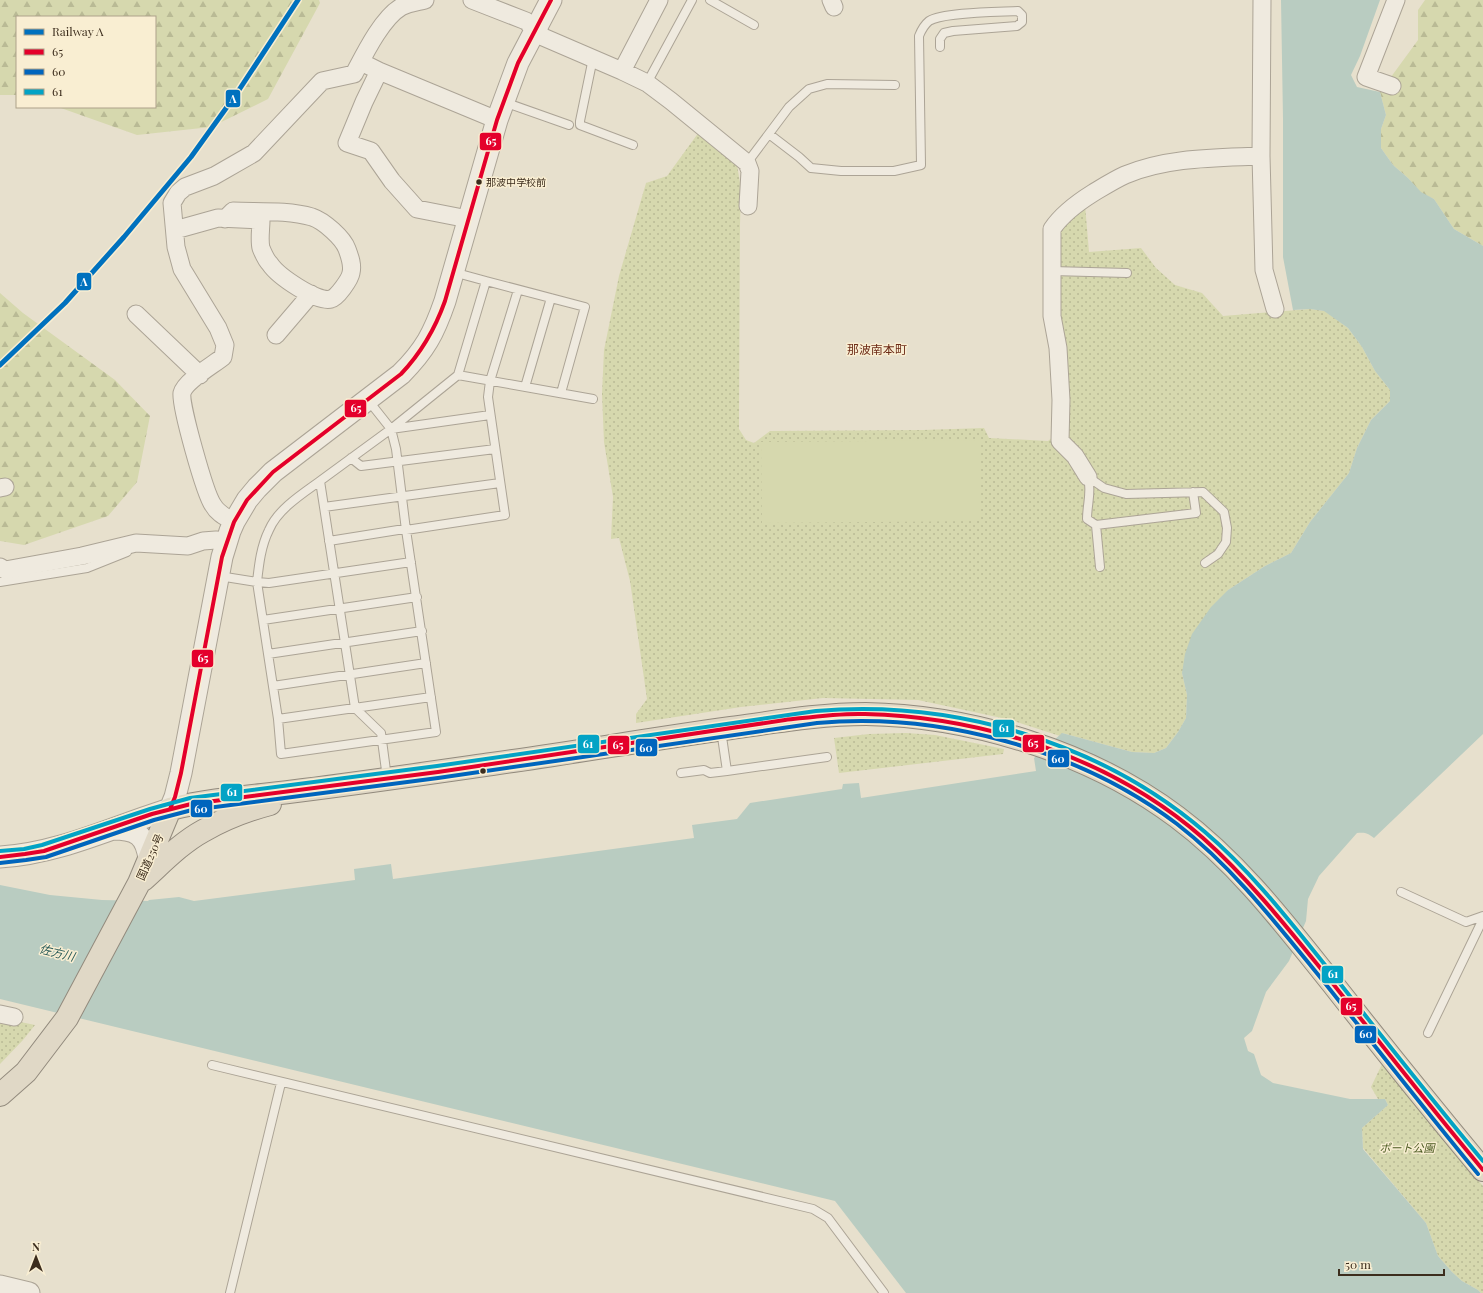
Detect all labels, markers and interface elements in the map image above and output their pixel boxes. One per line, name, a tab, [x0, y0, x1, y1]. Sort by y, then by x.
legend	[16, 16, 156, 108]
text: Railway A	[52, 23, 104, 39]
text: 65	[52, 43, 63, 59]
text: 60	[52, 63, 65, 79]
text: 61	[52, 83, 63, 99]
line badge: A	[225, 89, 241, 108]
text: A	[228, 91, 237, 106]
line badge: 65	[479, 132, 502, 151]
text: 65	[485, 133, 497, 148]
place label: 那波中学校前	[486, 175, 546, 189]
marker: 那波中学校前	[474, 177, 484, 187]
line badge: A	[76, 272, 92, 291]
text: A	[79, 274, 88, 289]
district label: 那波南本町	[847, 341, 907, 357]
line badge: 65	[344, 399, 367, 418]
text: 65	[350, 400, 362, 415]
line badge: 65	[191, 649, 214, 668]
text: 65	[197, 650, 209, 665]
line badge: 61	[992, 719, 1015, 738]
text: 61	[999, 720, 1009, 735]
line badge: 61	[577, 734, 600, 754]
line badge: 65	[1022, 734, 1045, 753]
line badge: 65	[607, 735, 630, 755]
text: 65	[1027, 735, 1039, 750]
text: 61	[583, 736, 593, 751]
text: 65	[612, 737, 624, 752]
line badge: 60	[635, 738, 658, 757]
text: 60	[639, 740, 653, 755]
line badge: 60	[1047, 749, 1070, 768]
text: 60	[1051, 751, 1065, 766]
unlabelled marker	[478, 766, 488, 776]
line badge: 61	[220, 783, 243, 802]
text: 61	[227, 784, 237, 799]
line badge: 60	[190, 799, 213, 818]
text: 60	[194, 801, 208, 816]
street label: 国道250号	[133, 831, 166, 882]
water label: 佐方川	[38, 940, 79, 965]
line badge: 61	[1321, 965, 1344, 984]
text: 61	[1328, 966, 1338, 981]
line badge: 65	[1340, 997, 1363, 1016]
text: 65	[1345, 998, 1357, 1013]
line badge: 60	[1354, 1025, 1377, 1044]
text: 60	[1359, 1026, 1373, 1041]
park label: ポート公園	[1380, 1140, 1436, 1155]
north arrow	[16, 1237, 56, 1277]
text: N	[32, 1239, 40, 1254]
scale bar	[1339, 1251, 1444, 1277]
text: 50 m	[1345, 1256, 1371, 1272]

